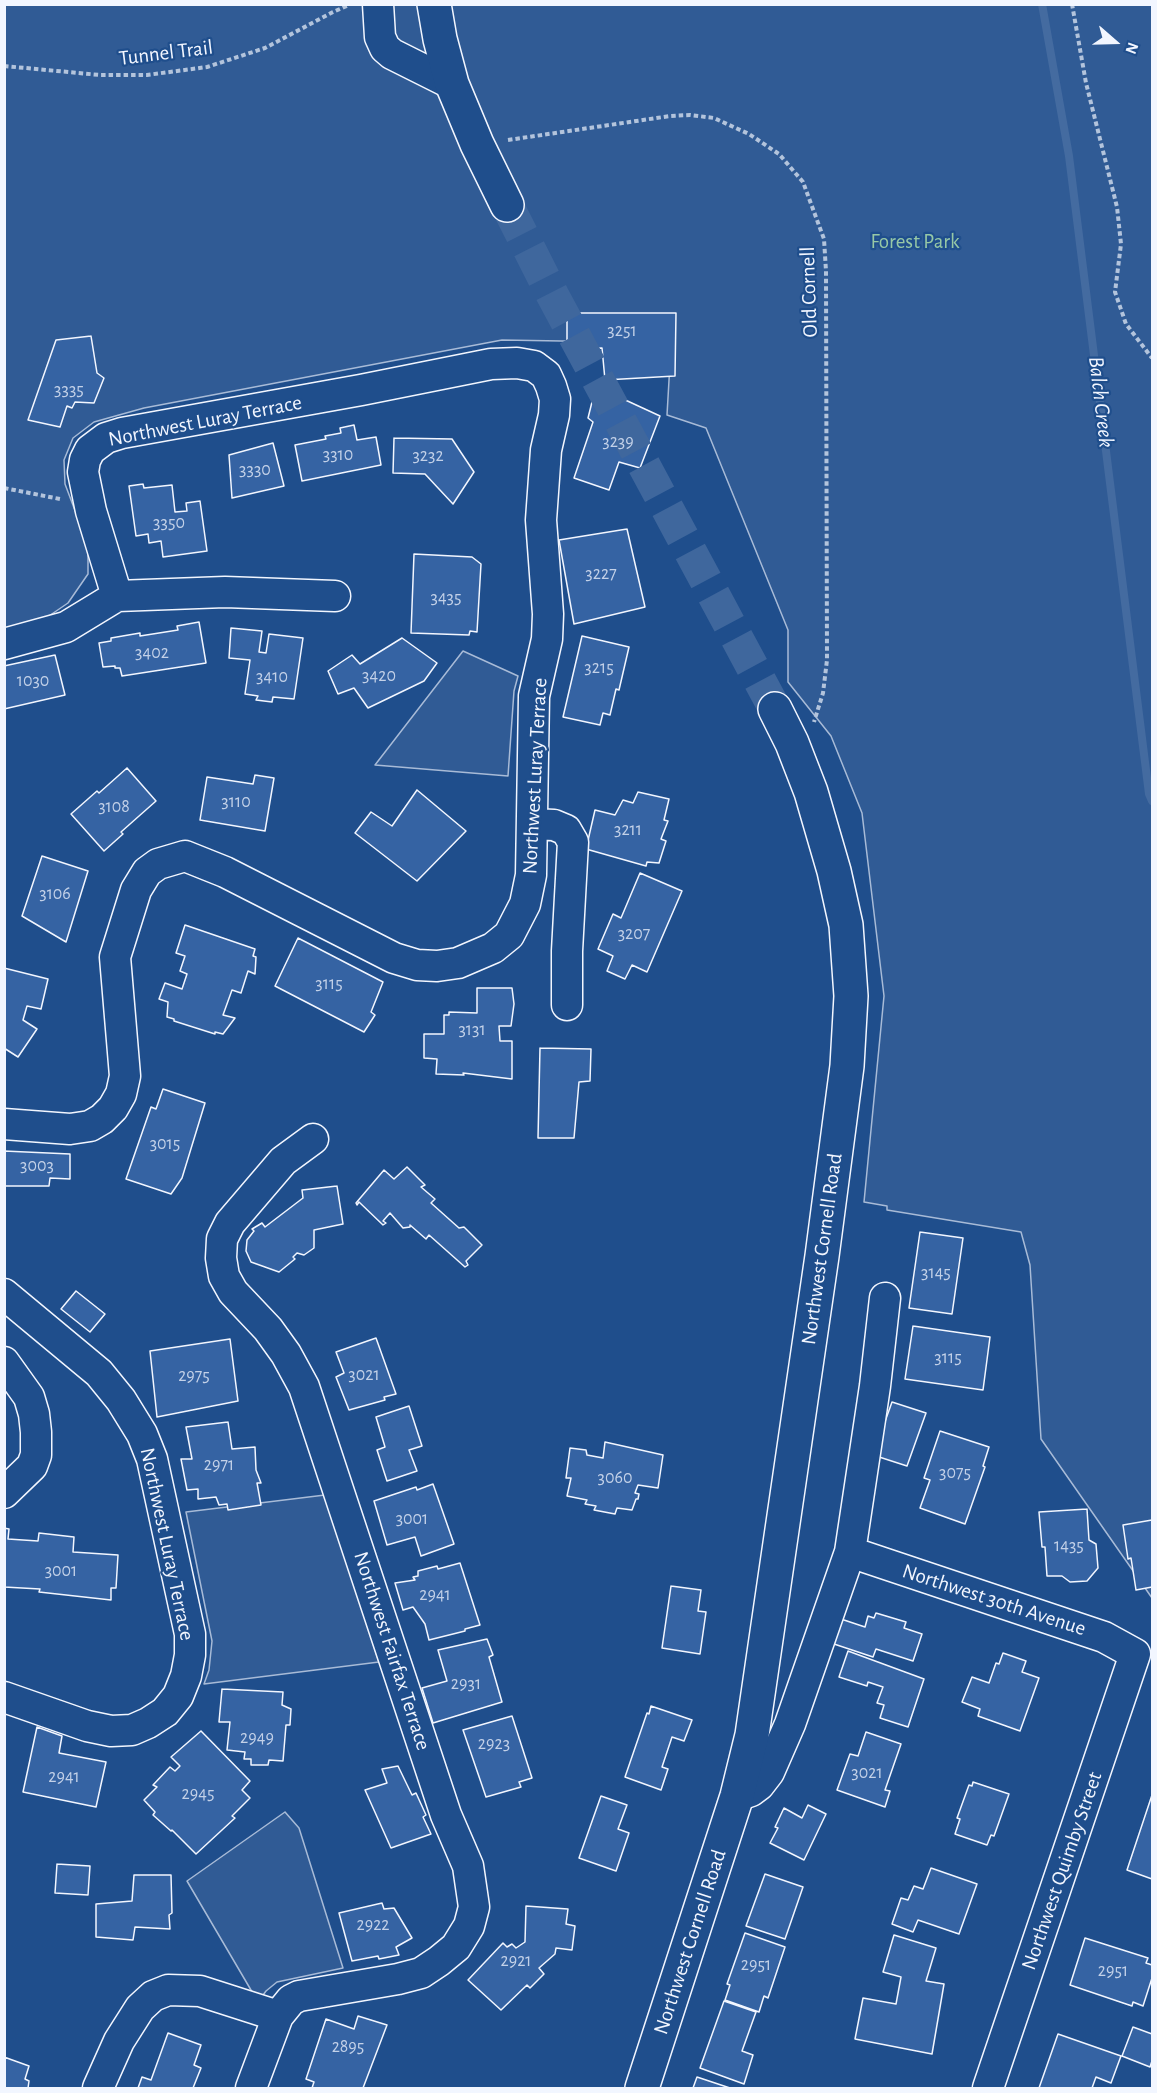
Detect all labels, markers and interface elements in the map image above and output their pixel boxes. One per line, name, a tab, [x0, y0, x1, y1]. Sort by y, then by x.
north arrow	[1085, 12, 1145, 72]
street label: Tunnel Trail	[118, 35, 214, 71]
text: N	[1122, 40, 1141, 56]
park label: Forest Park	[870, 229, 960, 255]
street label: Old Cornell	[795, 246, 823, 338]
house number: 3251	[607, 320, 637, 342]
water label: Balch Creek	[1082, 355, 1120, 449]
house number: 3335	[54, 379, 84, 401]
street label: Northwest Luray Terrace	[106, 390, 304, 452]
house number: 3239	[602, 431, 634, 453]
house number: 3310	[323, 444, 353, 466]
house number: 3232	[412, 445, 444, 467]
house number: 3330	[239, 459, 271, 481]
house number: 3350	[153, 512, 185, 534]
house number: 3227	[585, 563, 617, 585]
house number: 3435	[430, 587, 462, 609]
house number: 3402	[135, 642, 169, 664]
house number: 3215	[584, 657, 614, 679]
house number: 3420	[362, 665, 396, 687]
house number: 3410	[256, 666, 288, 688]
house number: 1030	[17, 670, 49, 692]
street label: Northwest Luray Terrace	[517, 677, 553, 875]
house number: 3110	[221, 791, 251, 813]
house number: 3108	[98, 796, 130, 818]
house number: 3211	[614, 819, 642, 841]
house number: 3106	[39, 883, 71, 905]
house number: 3207	[618, 923, 650, 945]
house number: 3115	[315, 973, 343, 995]
house number: 3131	[458, 1019, 486, 1041]
house number: 3015	[150, 1133, 180, 1155]
street label: Northwest Cornell Road	[796, 1152, 848, 1346]
house number: 3003	[20, 1155, 54, 1177]
house number: 3145	[921, 1262, 951, 1284]
house number: 3115	[934, 1347, 962, 1369]
house number: 3021	[348, 1364, 380, 1386]
house number: 2975	[178, 1365, 210, 1387]
street label: Northwest Luray Terrace	[134, 1445, 200, 1643]
house number: 2971	[204, 1454, 234, 1476]
house number: 3075	[939, 1462, 971, 1484]
house number: 3060	[598, 1467, 632, 1489]
house number: 3001	[396, 1508, 428, 1530]
house number: 1435	[1054, 1535, 1084, 1557]
street label: Northwest Fairfax Terrace	[348, 1548, 436, 1754]
street label: Northwest 30th Avenue	[899, 1558, 1089, 1642]
house number: 3001	[45, 1560, 77, 1582]
house number: 2941	[419, 1584, 451, 1606]
house number: 2931	[451, 1673, 481, 1695]
house number: 2949	[240, 1727, 274, 1749]
house number: 2923	[478, 1733, 510, 1755]
house number: 3021	[851, 1762, 883, 1784]
house number: 2941	[48, 1766, 80, 1788]
street label: Northwest Quimby Street	[1016, 1769, 1108, 1973]
house number: 2945	[182, 1783, 214, 1805]
street label: Northwest Cornell Road	[648, 1846, 732, 2038]
house number: 2922	[356, 1914, 390, 1936]
house number: 2921	[500, 1950, 532, 1972]
house number: 2951	[741, 1954, 771, 1976]
house number: 2951	[1098, 1960, 1128, 1982]
house number: 2895	[332, 2036, 364, 2058]

